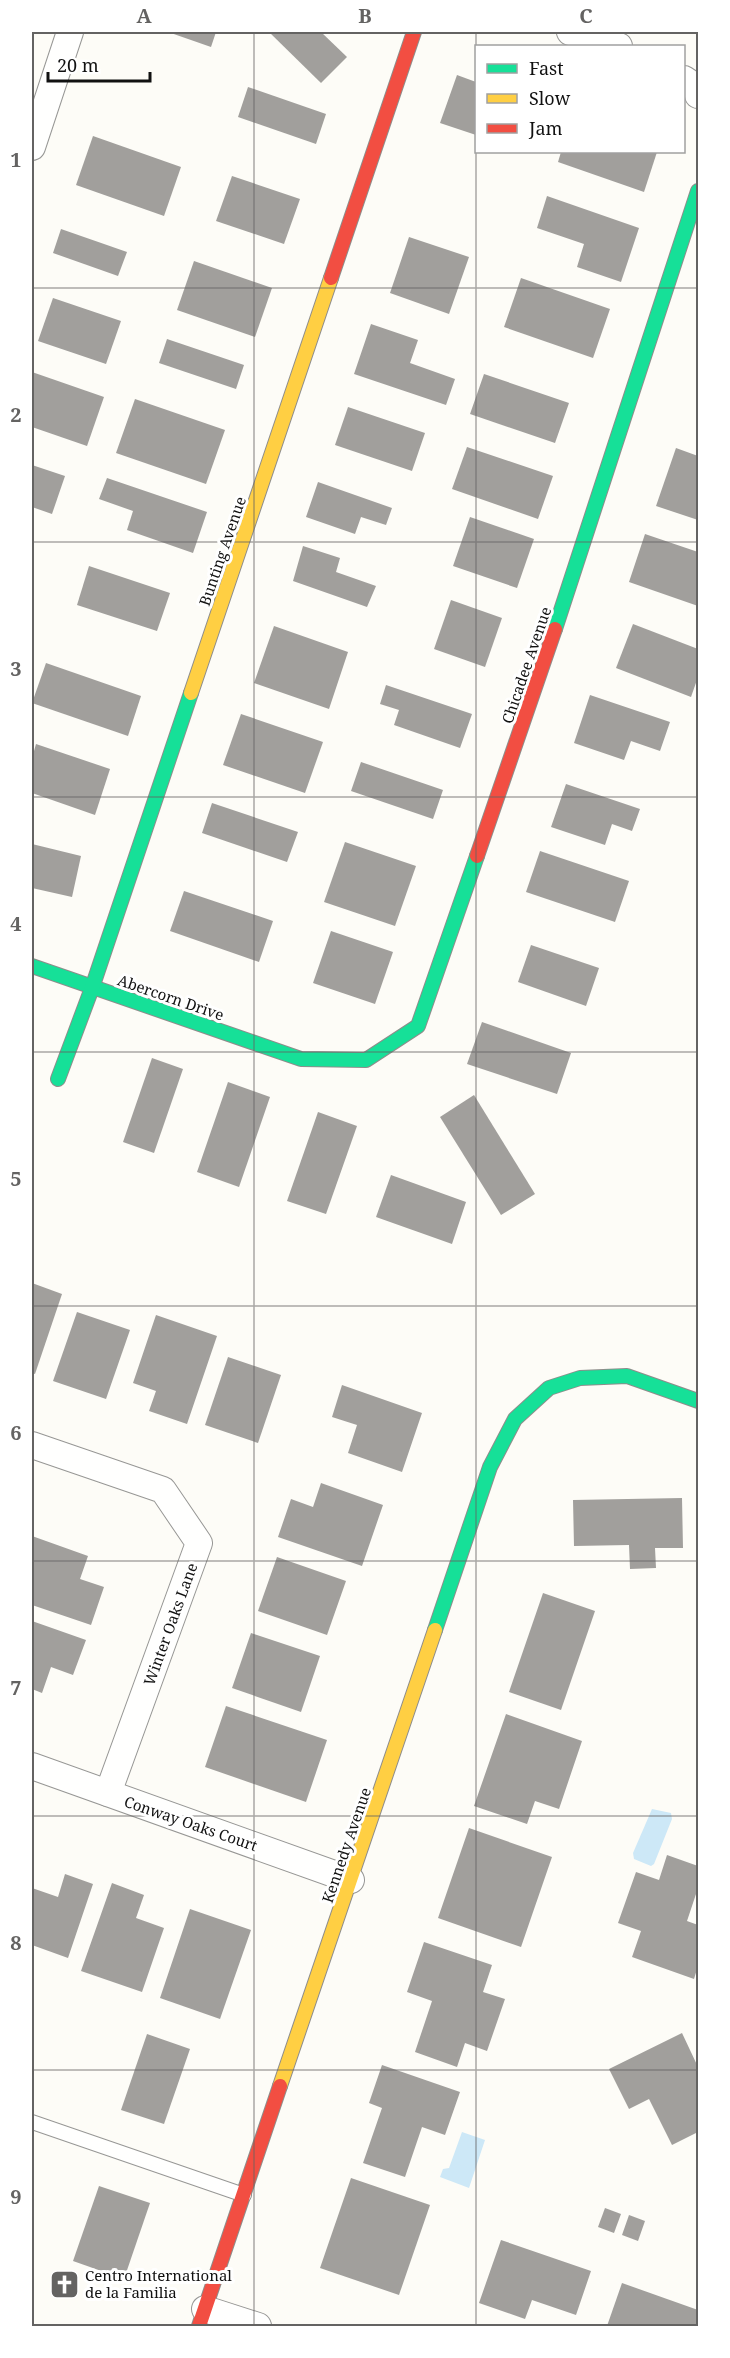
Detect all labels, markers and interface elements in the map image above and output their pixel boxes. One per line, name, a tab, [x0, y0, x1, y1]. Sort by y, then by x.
text: A	[136, 2, 152, 29]
text: B	[358, 2, 372, 29]
text: C	[579, 2, 593, 29]
scale bar	[48, 45, 150, 83]
legend	[475, 45, 685, 153]
text: 20 m	[57, 53, 99, 77]
text: Fast	[529, 56, 564, 80]
text: Slow	[529, 86, 571, 110]
text: Jam	[528, 116, 563, 140]
text: 1	[10, 146, 22, 173]
text: 2	[10, 401, 22, 428]
street label: Bunting Avenue	[194, 494, 250, 608]
street label: Chicadee Avenue	[497, 604, 555, 726]
text: 3	[10, 655, 22, 682]
text: 4	[10, 910, 22, 937]
street label: Abercorn Drive	[115, 969, 227, 1025]
text: 5	[10, 1165, 22, 1192]
text: 6	[10, 1419, 22, 1446]
street label: Winter Oaks Lane	[139, 1560, 201, 1688]
text: 7	[10, 1674, 22, 1701]
street label: Kennedy Avenue	[317, 1785, 375, 1905]
street label: Conway Oaks Court	[122, 1791, 260, 1855]
text: 8	[10, 1929, 22, 1956]
text: 9	[10, 2183, 22, 2210]
place label: Centro International de la Familia	[85, 2265, 232, 2302]
church icon: Centro International de la Familia	[48, 2268, 80, 2300]

